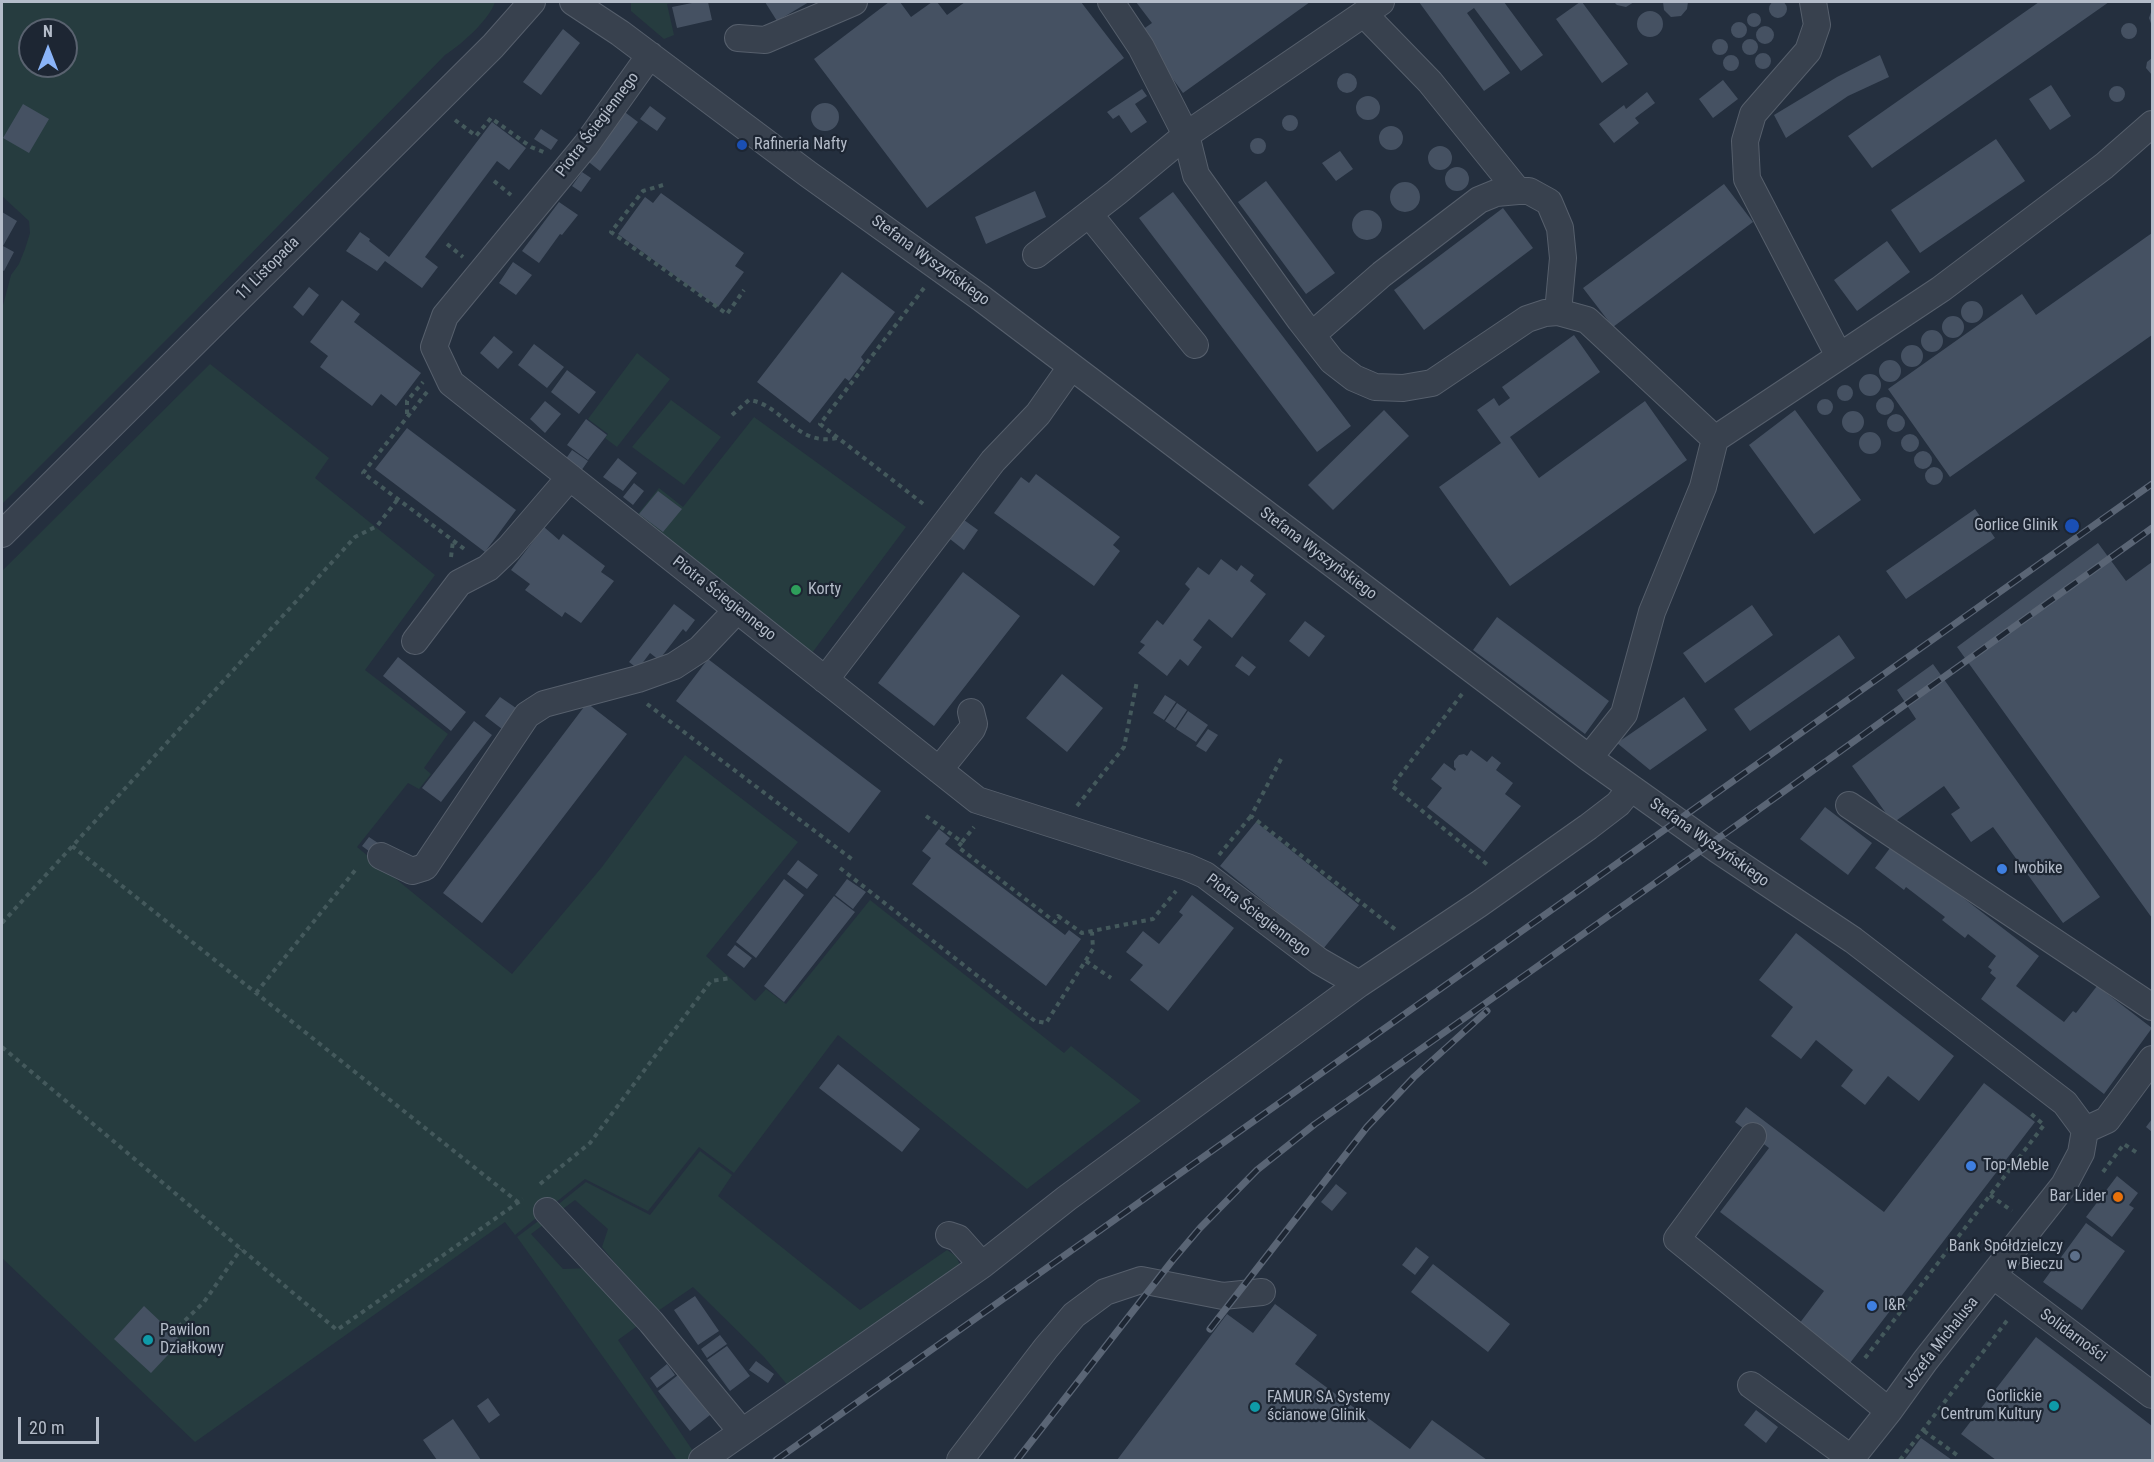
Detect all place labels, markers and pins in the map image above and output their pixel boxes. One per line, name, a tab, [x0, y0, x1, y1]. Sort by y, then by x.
place label: Rafineria Nafty	[754, 135, 847, 155]
marker: Rafineria Nafty	[735, 138, 749, 152]
place label: Gorlice Glinik	[1974, 516, 2058, 536]
marker: Gorlice Glinik	[2063, 517, 2081, 535]
place label: Korty	[808, 580, 841, 600]
marker: Korty	[789, 583, 803, 597]
place label: Iwobike	[2014, 859, 2063, 879]
marker: Iwobike	[1995, 862, 2009, 876]
place label: Top-Meble	[1983, 1156, 2049, 1176]
marker: Top-Meble	[1964, 1159, 1978, 1173]
place label: Bar Lider	[2049, 1187, 2106, 1207]
marker: Bar Lider	[2111, 1190, 2125, 1204]
place label: Bank Spółdzielczy w Bieczu	[1949, 1237, 2063, 1275]
marker: Bank Spółdzielczy w Bieczu	[2068, 1249, 2082, 1263]
place label: I&R	[1884, 1296, 1905, 1316]
marker: I&R	[1865, 1299, 1879, 1313]
place label: Pawilon Działkowy	[160, 1321, 224, 1359]
marker: Pawilon Działkowy	[141, 1333, 155, 1347]
place label: Gorlickie Centrum Kultury	[1941, 1387, 2042, 1425]
place label: FAMUR SA Systemy ścianowe Glinik	[1267, 1388, 1390, 1426]
marker: Gorlickie Centrum Kultury	[2047, 1399, 2061, 1413]
marker: FAMUR SA Systemy ścianowe Glinik	[1248, 1400, 1262, 1414]

